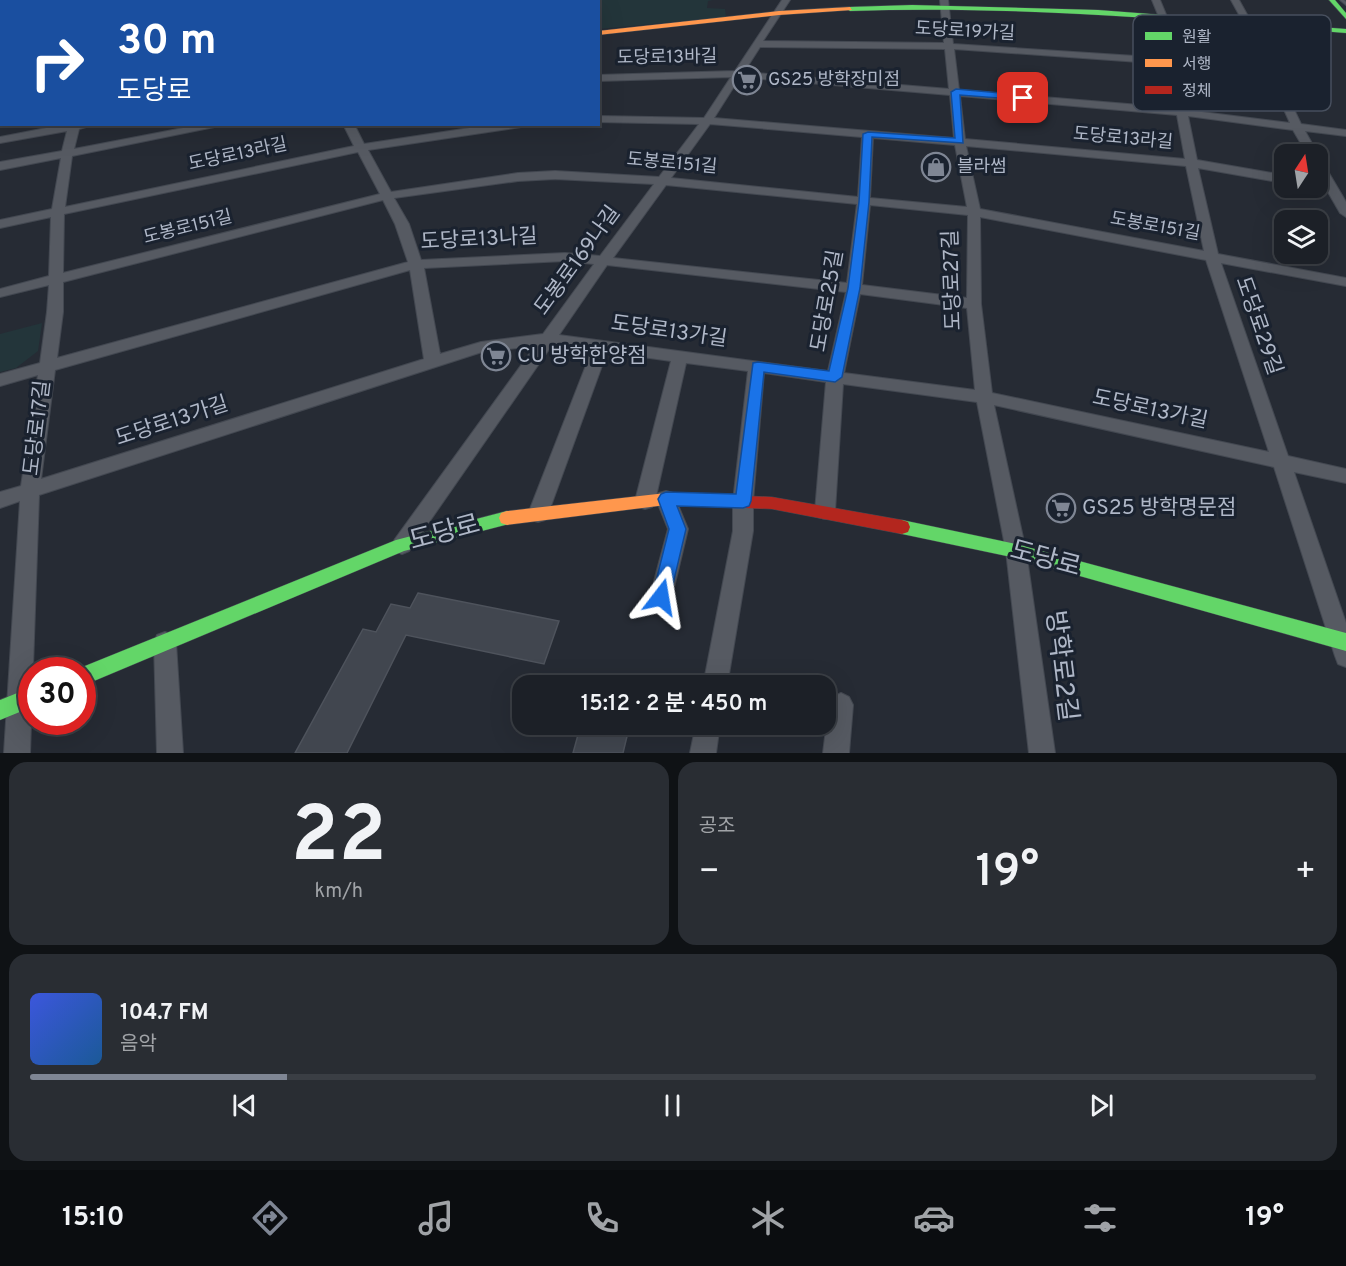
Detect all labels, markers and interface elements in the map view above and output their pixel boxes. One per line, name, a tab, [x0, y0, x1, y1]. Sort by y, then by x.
legend	[1133, 15, 1331, 111]
text: 30 m	[117, 16, 216, 69]
street label: 도당로19가길	[914, 18, 1016, 46]
icon: right	[18, 24, 96, 102]
text: 원활	[1182, 28, 1212, 48]
street label: 도당로13바길	[617, 46, 717, 70]
text: 서행	[1182, 55, 1211, 75]
supermarket icon: GS25 방학장미점	[731, 64, 763, 96]
place label: GS25 방학장미점	[768, 69, 900, 92]
pin	[997, 72, 1048, 123]
text: 도당로	[117, 75, 192, 109]
icon: arrive	[1006, 81, 1039, 114]
text: 정체	[1182, 82, 1211, 102]
street label: 도당로13라길	[1072, 123, 1174, 155]
street label: 도당로13라길	[187, 133, 289, 177]
north arrow	[1274, 144, 1328, 198]
map controls	[1274, 144, 1328, 264]
street label: 도봉로151길	[626, 149, 718, 179]
shop icon: 블라썸	[920, 151, 952, 183]
place label: 블라썸	[957, 156, 1007, 179]
street label: 도봉로169나길	[529, 201, 627, 321]
street label: 도봉로151길	[141, 206, 235, 250]
street label: 도봉로151길	[1108, 208, 1202, 246]
button: layers	[1274, 210, 1328, 264]
street label: 도당로13나길	[420, 223, 538, 257]
street label: 도당로27길	[938, 229, 968, 331]
street label: 도당로25길	[806, 248, 850, 354]
street label: 도당로29길	[1229, 273, 1287, 379]
street label: 도당로13가길	[609, 310, 729, 354]
supermarket icon: CU 방학한양점	[480, 340, 512, 372]
place label: CU 방학한양점	[517, 343, 647, 370]
street label: 도당로17길	[19, 379, 57, 477]
street label: 도당로13가길	[1090, 385, 1210, 435]
street label: 도당로13가길	[112, 391, 232, 453]
supermarket icon: GS25 방학명문점	[1045, 492, 1077, 524]
place label: GS25 방학명문점	[1082, 495, 1236, 522]
street label: 도당로	[406, 509, 484, 559]
street label: 도당로	[1006, 535, 1084, 585]
position arrow	[629, 565, 693, 629]
street label: 방학로2길	[1037, 609, 1083, 723]
speed limit sign: 30	[18, 657, 96, 735]
text: 15:12 · 2 분 · 450 m	[581, 691, 767, 718]
text: 22	[291, 790, 386, 889]
text: 공조	[699, 814, 735, 840]
text: 19°	[975, 845, 1039, 902]
text: −	[699, 852, 720, 894]
text: +	[1295, 852, 1316, 894]
text: km/h	[314, 879, 363, 905]
text: 104.7 FM	[120, 1000, 209, 1027]
text: 음악	[120, 1032, 157, 1058]
icon: previous	[228, 1089, 261, 1122]
icon: pause	[656, 1089, 689, 1122]
icon: next	[1085, 1089, 1118, 1122]
icon: directions	[249, 1197, 291, 1239]
icon: music	[415, 1197, 457, 1239]
icon: phone	[581, 1197, 623, 1239]
icon: climate	[747, 1197, 789, 1239]
icon: car	[913, 1197, 955, 1239]
icon: filters	[1079, 1197, 1121, 1239]
text: 15:10	[62, 1201, 124, 1235]
text: 19°	[1245, 1201, 1284, 1235]

